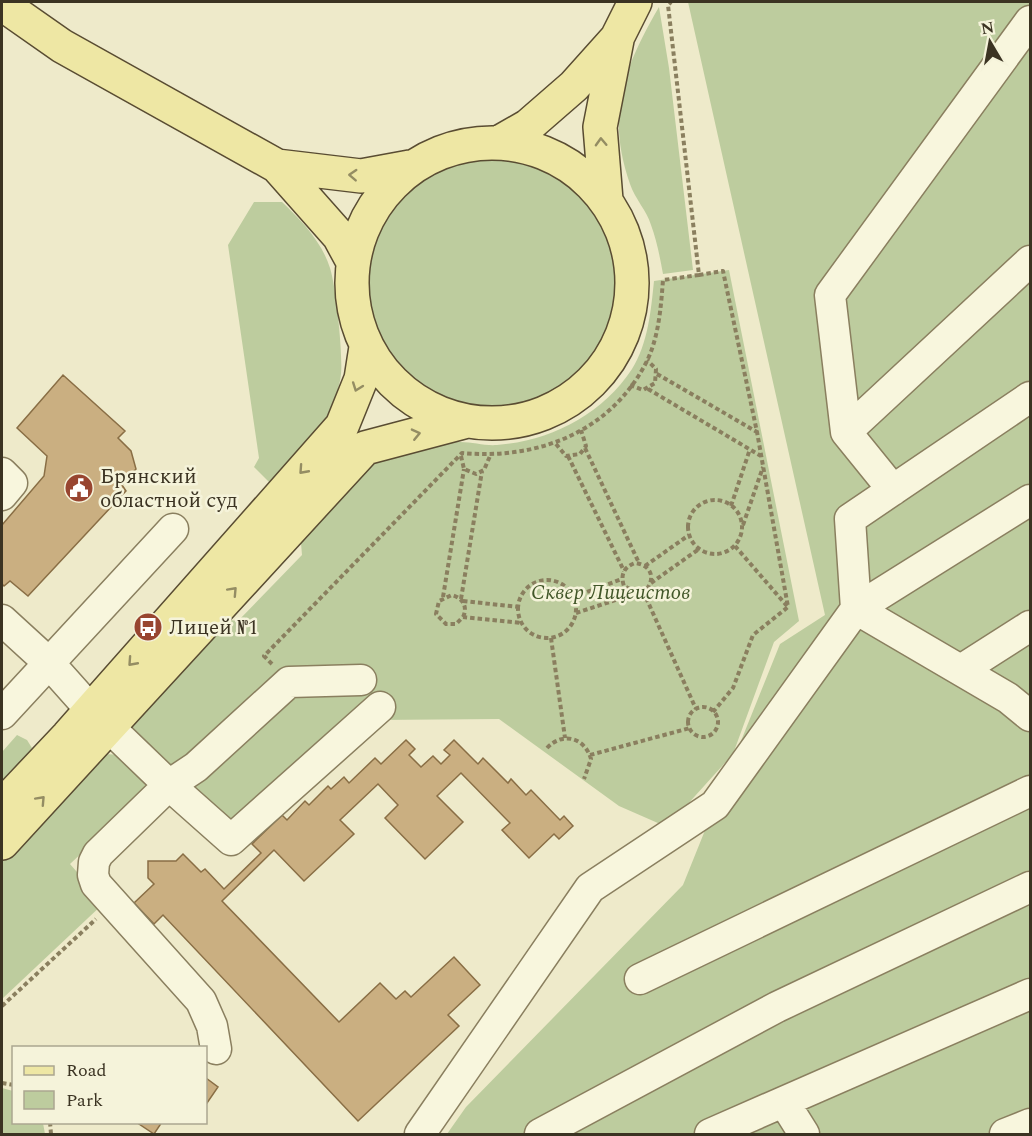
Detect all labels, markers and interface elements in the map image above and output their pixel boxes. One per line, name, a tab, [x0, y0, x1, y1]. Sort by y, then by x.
north arrow	[960, 12, 1020, 72]
text: N	[979, 15, 996, 41]
one-way arrow	[594, 138, 607, 147]
one-way arrow	[348, 168, 357, 181]
one-way arrow	[352, 382, 365, 392]
one-way arrow	[410, 428, 420, 441]
place label: Брянский областной суд	[100, 461, 238, 517]
one-way arrow	[299, 463, 310, 474]
public building icon: Брянский областной суд	[63, 472, 95, 504]
park label: Сквер Лицеистов	[531, 577, 691, 609]
one-way arrow	[226, 588, 237, 598]
bus stop icon: Лицей №1	[132, 611, 164, 643]
place label: Лицей №1	[169, 612, 258, 644]
one-way arrow	[128, 656, 139, 666]
one-way arrow	[34, 796, 45, 807]
legend	[12, 1046, 207, 1124]
text: Road	[66, 1057, 107, 1084]
text: Park	[66, 1087, 103, 1114]

